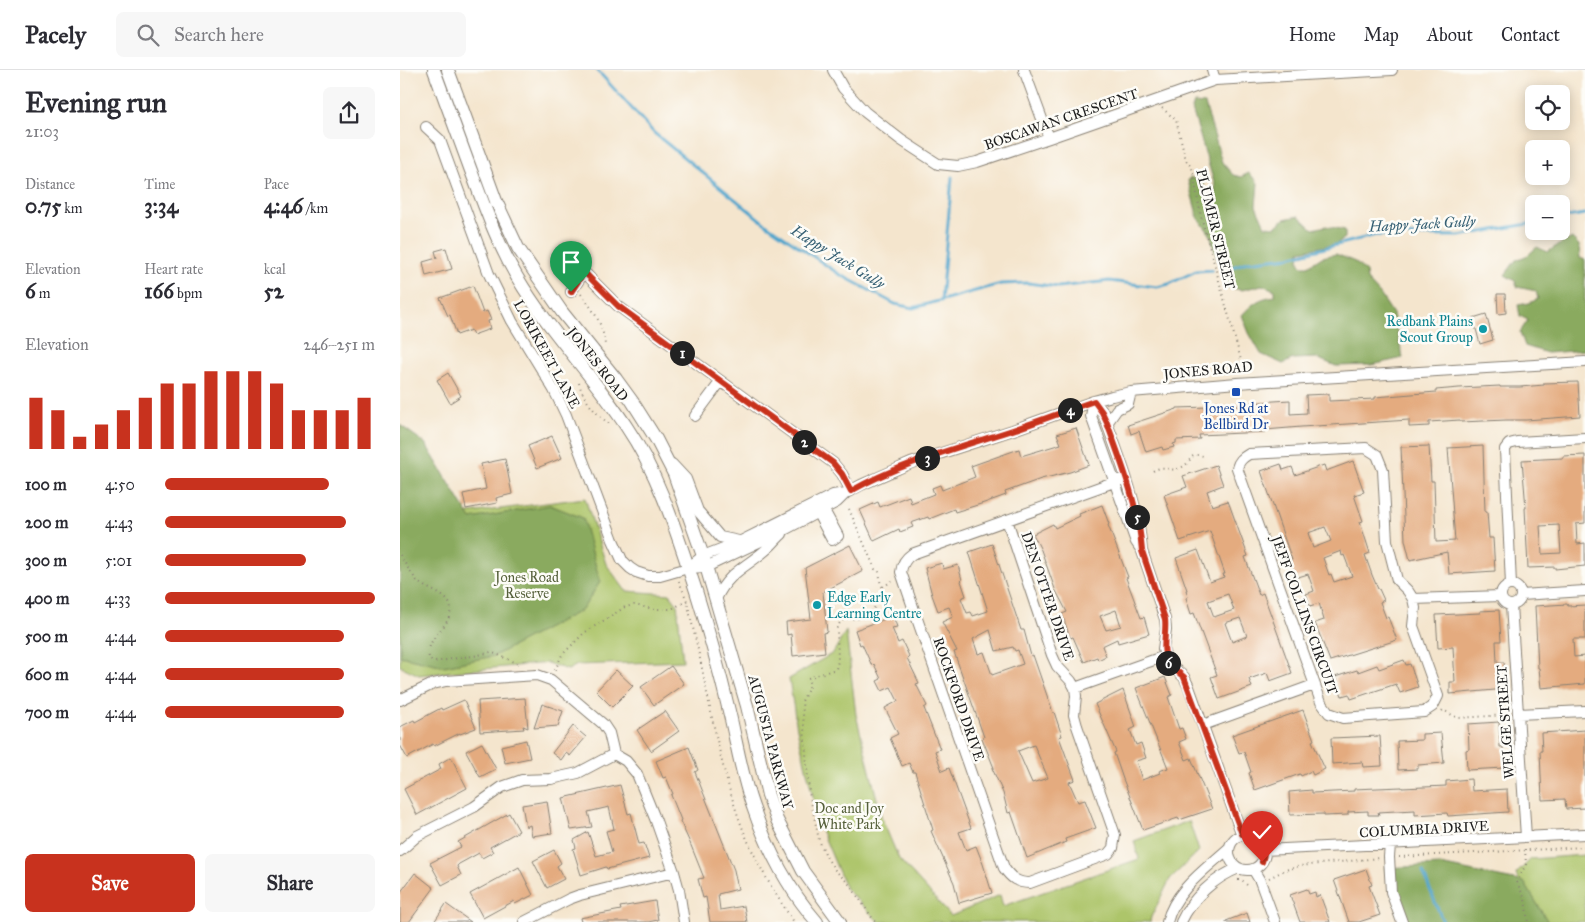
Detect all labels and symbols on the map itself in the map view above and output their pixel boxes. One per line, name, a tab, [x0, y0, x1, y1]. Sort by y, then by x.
street label: BOSCAWAN CRESCENT	[982, 85, 1141, 154]
street label: PLUMER STREET	[1192, 167, 1239, 292]
water label: Happy Jack Gully	[1367, 212, 1477, 237]
water label: Happy Jack Gully	[787, 221, 889, 294]
pin	[550, 241, 592, 292]
street label: LORIKEET LANE	[510, 297, 583, 411]
place label: Redbank Plains Scout Group	[1386, 313, 1473, 346]
street label: JONES ROAD	[561, 322, 632, 405]
marker: Redbank Plains Scout Group	[1477, 323, 1489, 335]
pin: 1	[670, 340, 694, 366]
street label: JONES ROAD	[1161, 358, 1253, 384]
marker: Jones Rd at Bellbird Dr	[1230, 386, 1242, 398]
pin: 4	[1058, 398, 1082, 422]
place label: Jones Rd at Bellbird Dr	[1202, 400, 1269, 433]
pin: 2	[792, 430, 816, 454]
pin: 3	[914, 446, 940, 470]
pin: 5	[1124, 504, 1150, 530]
street label: DEN OTTER DRIVE	[1017, 529, 1078, 663]
street label: JEFF COLLINS CIRCUIT	[1266, 531, 1341, 698]
park label: Jones Road Reserve	[493, 569, 559, 602]
place label: Edge Early Learning Centre	[827, 589, 922, 622]
marker: Edge Early Learning Centre	[811, 599, 823, 611]
street label: ROCKFORD DRIVE	[929, 635, 988, 763]
pin: 6	[1156, 650, 1180, 676]
street label: WELGE STREET	[1493, 664, 1518, 779]
street label: AUGUSTA PARKWAY	[744, 672, 797, 812]
park label: Doc and Joy White Park	[814, 800, 884, 833]
pin	[1241, 811, 1283, 862]
street label: COLUMBIA DRIVE	[1359, 818, 1489, 841]

